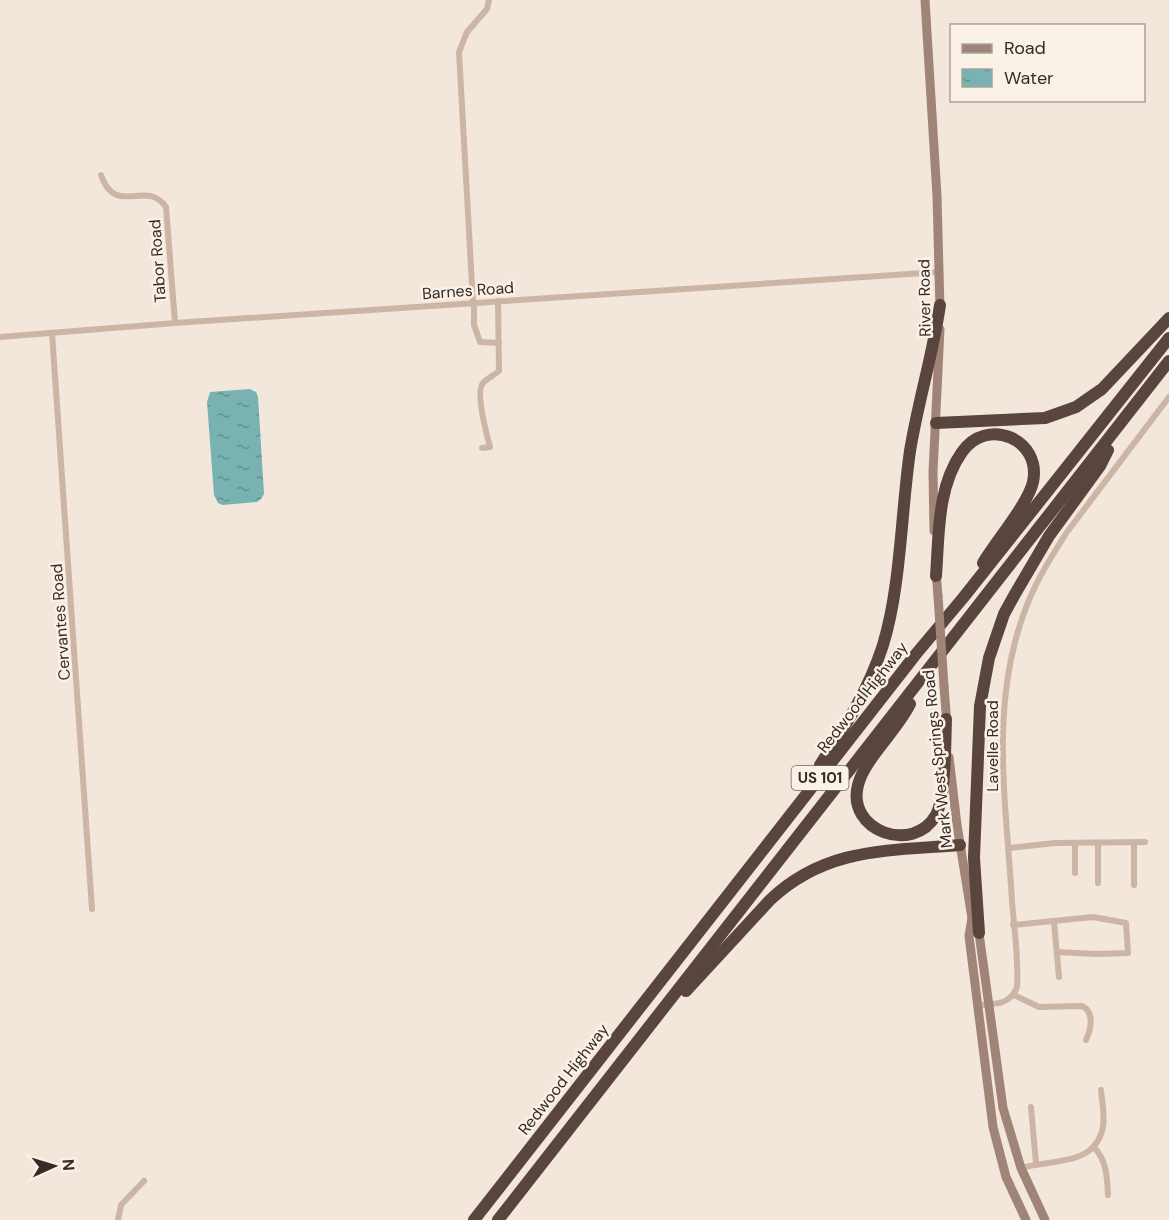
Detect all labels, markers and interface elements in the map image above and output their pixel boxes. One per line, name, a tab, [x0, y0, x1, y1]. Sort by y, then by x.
legend	[950, 24, 1145, 102]
text: Road	[1004, 36, 1046, 60]
text: Water	[1004, 66, 1054, 90]
street label: Tabor Road	[144, 219, 171, 303]
street label: River Road	[913, 259, 936, 337]
street label: Barnes Road	[421, 277, 515, 304]
street label: Cervantes Road	[46, 563, 75, 681]
street label: Redwood Highway	[812, 637, 912, 757]
street label: Mark West Springs Road	[918, 669, 957, 849]
street label: Lavelle Road	[982, 700, 1003, 792]
road number: US 101	[792, 766, 848, 790]
street label: Redwood Highway	[513, 1019, 613, 1139]
north arrow	[24, 1136, 84, 1196]
text: N	[58, 1158, 79, 1172]

